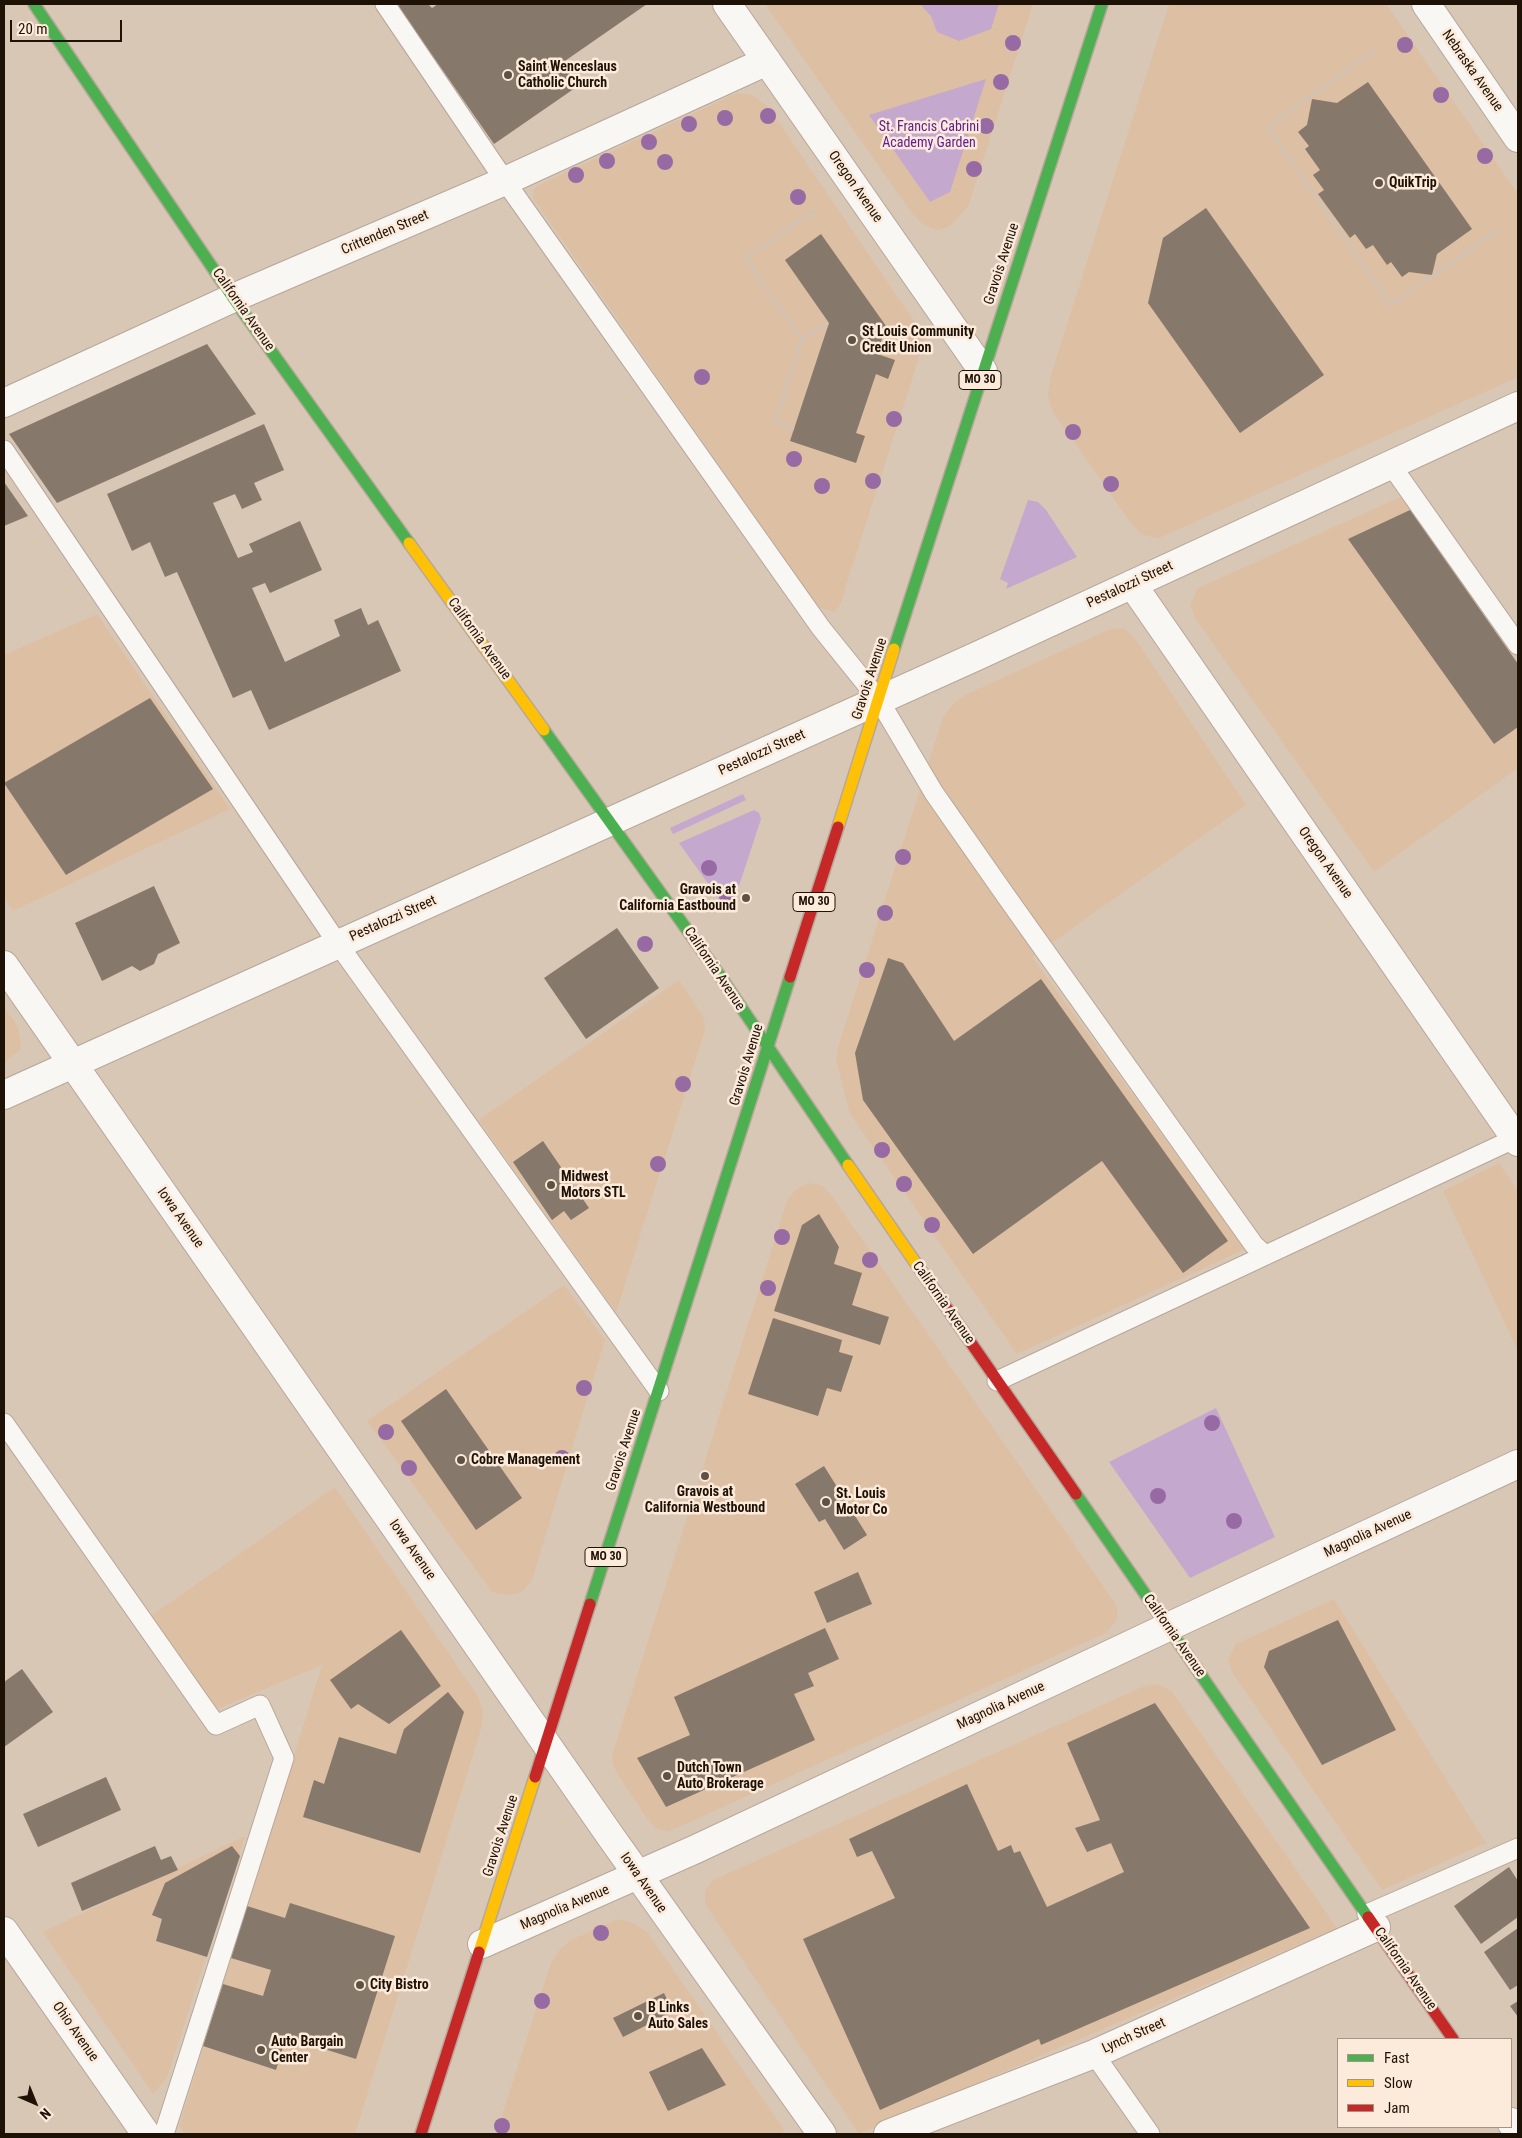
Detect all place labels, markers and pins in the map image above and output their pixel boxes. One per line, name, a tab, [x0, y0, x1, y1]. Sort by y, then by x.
place label: Saint Wenceslaus Catholic Church	[518, 59, 617, 92]
marker: Saint Wenceslaus Catholic Church	[502, 69, 514, 81]
place label: QuikTrip	[1389, 175, 1437, 191]
marker: QuikTrip	[1373, 177, 1385, 189]
place label: St Louis Community Credit Union	[862, 324, 974, 357]
marker: St Louis Community Credit Union	[846, 334, 858, 346]
place label: Gravois at California Eastbound	[619, 882, 736, 914]
marker: Gravois at California Eastbound	[740, 892, 752, 904]
place label: Midwest Motors STL	[561, 1169, 626, 1202]
marker: Midwest Motors STL	[545, 1179, 557, 1191]
place label: Cobre Management	[471, 1452, 580, 1468]
marker: Cobre Management	[455, 1454, 467, 1466]
marker: Gravois at California Westbound	[699, 1470, 711, 1482]
place label: Gravois at California Westbound	[645, 1484, 765, 1516]
place label: St. Louis Motor Co	[836, 1486, 887, 1518]
marker: St. Louis Motor Co	[820, 1496, 832, 1508]
place label: Dutch Town Auto Brokerage	[677, 1760, 764, 1792]
marker: Dutch Town Auto Brokerage	[661, 1770, 673, 1782]
place label: City Bistro	[370, 1977, 429, 1993]
marker: City Bistro	[354, 1979, 366, 1991]
place label: B Links Auto Sales	[648, 2000, 708, 2032]
marker: B Links Auto Sales	[632, 2010, 644, 2022]
place label: Auto Bargain Center	[271, 2034, 343, 2066]
marker: Auto Bargain Center	[255, 2044, 267, 2056]

